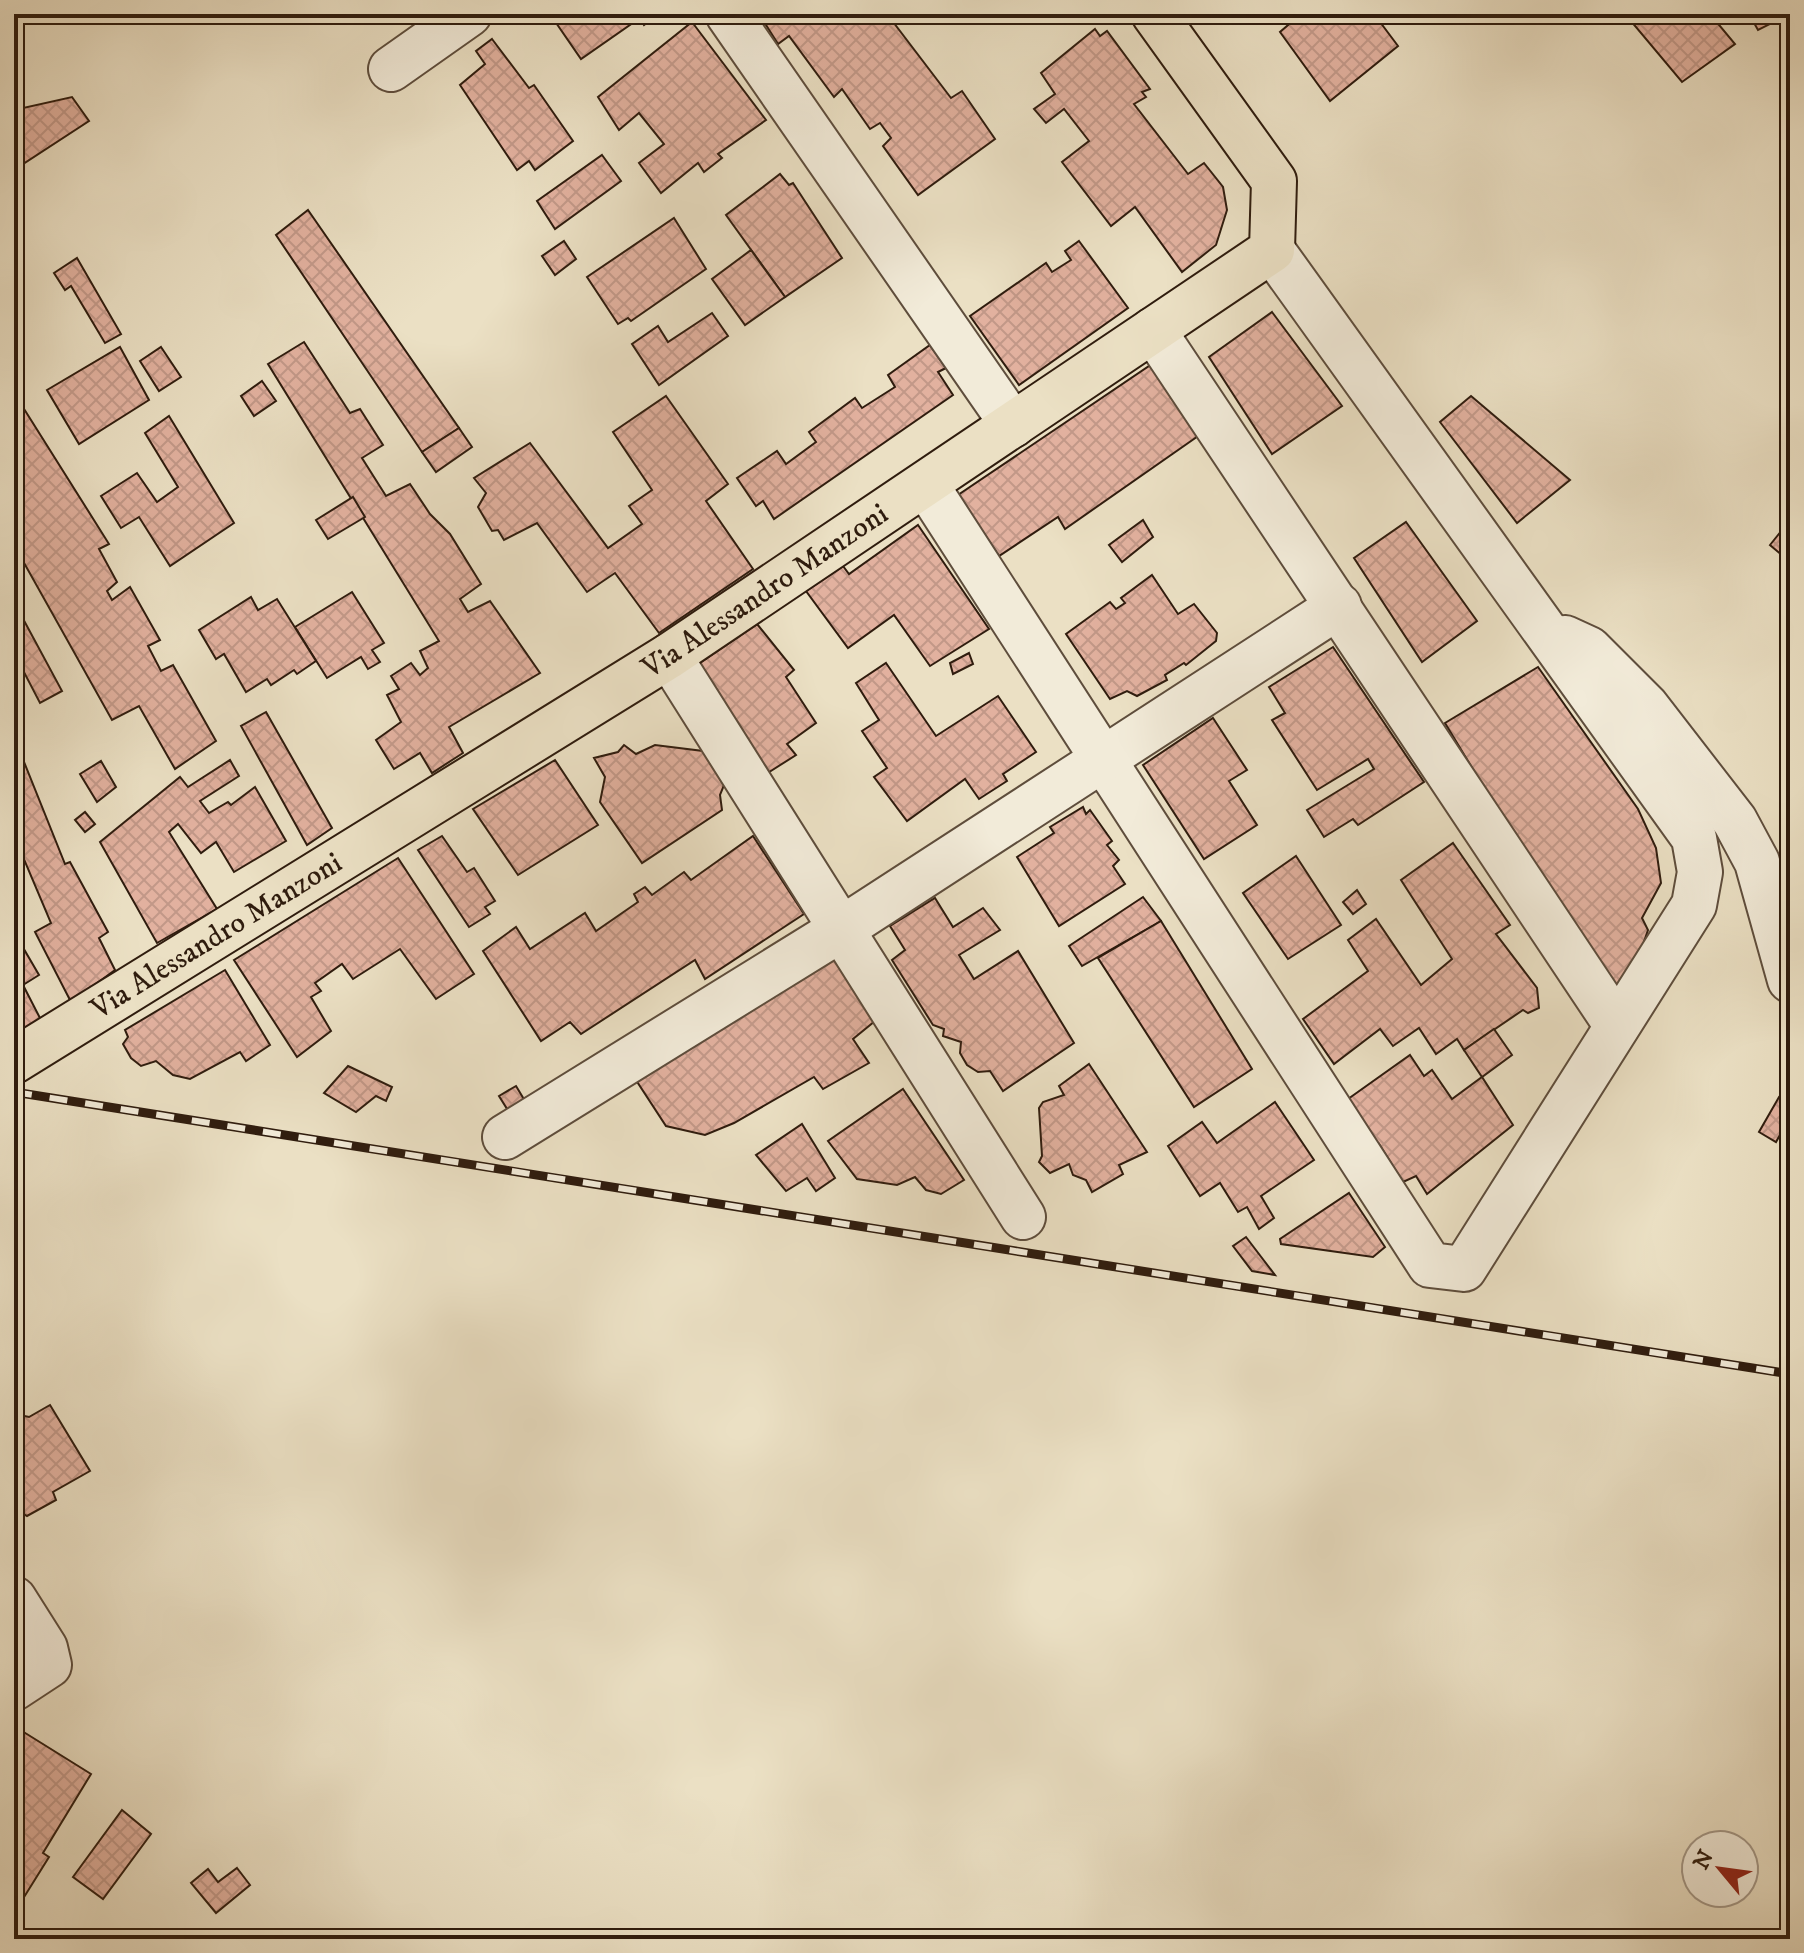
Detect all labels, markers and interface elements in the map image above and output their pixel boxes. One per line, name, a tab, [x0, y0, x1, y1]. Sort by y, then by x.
street label: Via Alessandro Manzoni	[634, 495, 895, 687]
street label: Via Alessandro Manzoni	[83, 844, 349, 1028]
north arrow	[1680, 1829, 1760, 1909]
text: N	[1688, 1846, 1720, 1874]

